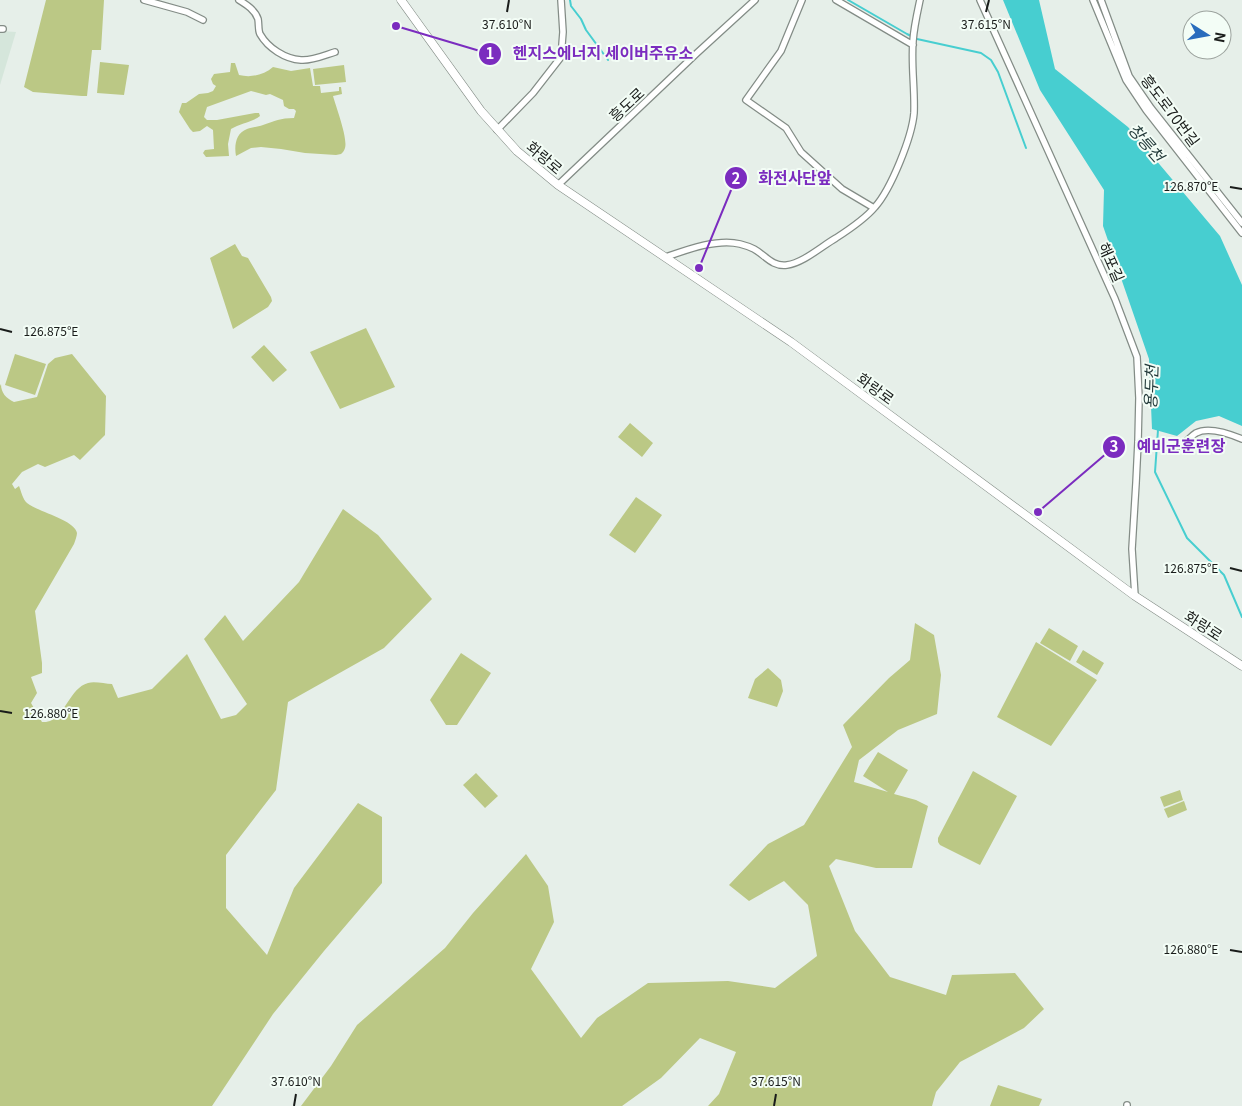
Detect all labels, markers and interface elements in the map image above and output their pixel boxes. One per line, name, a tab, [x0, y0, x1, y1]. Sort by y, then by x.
north arrow	[1182, 10, 1232, 60]
text: 37.610°N	[482, 15, 532, 32]
text: 37.615°N	[961, 15, 1011, 32]
text: N	[1210, 31, 1232, 45]
callout: 헨지스에너지 세이버주유소	[478, 38, 703, 69]
text: 헨지스에너지 세이버주유소	[513, 40, 693, 64]
text: 1	[486, 42, 494, 63]
street label: 흥도로70번길	[1137, 69, 1205, 151]
street label: 흥도로	[604, 82, 648, 126]
water label: 창릉천	[1123, 117, 1172, 168]
street label: 화랑로	[522, 136, 568, 178]
callout: 화전사단앞	[724, 163, 842, 194]
text: 화전사단앞	[758, 165, 832, 189]
text: 2	[732, 167, 741, 188]
text: 126.870°E	[1164, 177, 1218, 194]
street label: 해포길	[1094, 239, 1130, 285]
text: 126.875°E	[24, 322, 78, 339]
water label: 용두천	[1137, 362, 1163, 409]
street label: 화랑로	[853, 367, 899, 409]
callout: 예비군훈련장	[1102, 431, 1235, 462]
text: 예비군훈련장	[1137, 433, 1225, 457]
text: 3	[1110, 435, 1119, 456]
text: 126.875°E	[1164, 559, 1218, 576]
street label: 화랑로	[1181, 605, 1227, 645]
text: 126.880°E	[24, 704, 78, 721]
text: 126.880°E	[1164, 940, 1218, 957]
text: 37.610°N	[271, 1072, 321, 1089]
text: 37.615°N	[751, 1072, 801, 1089]

